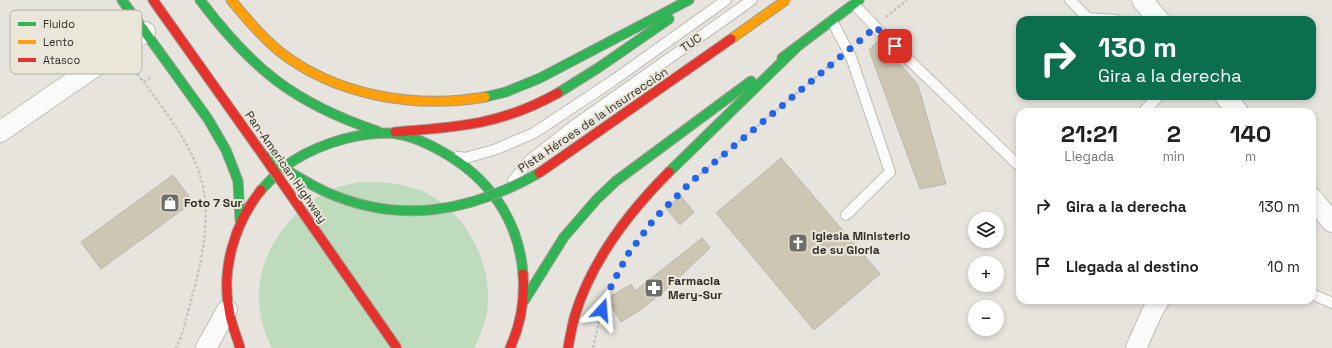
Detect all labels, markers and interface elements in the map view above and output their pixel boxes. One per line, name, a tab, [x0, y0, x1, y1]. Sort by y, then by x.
legend	[10, 10, 142, 74]
text: Fluido	[43, 17, 75, 31]
pin	[878, 29, 912, 63]
text: 130 m	[1098, 29, 1177, 65]
street label: TUC	[677, 30, 705, 56]
icon: right	[1032, 32, 1084, 84]
text: Lento	[43, 35, 74, 49]
icon: arrive	[884, 35, 906, 57]
text: Atasco	[43, 53, 80, 67]
street label: Pista Héroes de la Insurrección	[515, 64, 671, 176]
text: Gira a la derecha	[1098, 64, 1242, 87]
street label: Pan-American Highway	[241, 108, 331, 226]
text: 21:21	[1061, 118, 1118, 149]
text: 2	[1167, 118, 1181, 149]
text: 140	[1230, 118, 1271, 149]
text: Llegada	[1065, 148, 1114, 165]
text: min	[1163, 148, 1185, 165]
text: m	[1245, 148, 1256, 165]
shop icon: Foto 7 Sur	[159, 192, 181, 214]
place label: Foto 7 Sur	[184, 195, 243, 211]
icon: right	[1032, 195, 1054, 217]
text: Gira a la derecha	[1066, 197, 1186, 216]
text: 130 m	[1258, 197, 1300, 216]
map controls	[968, 212, 1004, 336]
button: layers	[968, 212, 1004, 248]
place label: Iglesia Ministerio de su Gloria	[812, 228, 910, 258]
church icon: Iglesia Ministerio de su Gloria	[787, 232, 809, 254]
icon: arrive	[1032, 255, 1054, 277]
button: +	[968, 256, 1004, 292]
text: Llegada al destino	[1066, 257, 1199, 276]
text: 10 m	[1267, 257, 1300, 276]
place label: Farmacia Mery-Sur	[668, 273, 723, 303]
pharmacy icon: Farmacia Mery-Sur	[643, 277, 665, 299]
position arrow	[581, 289, 623, 331]
button: −	[968, 300, 1004, 336]

